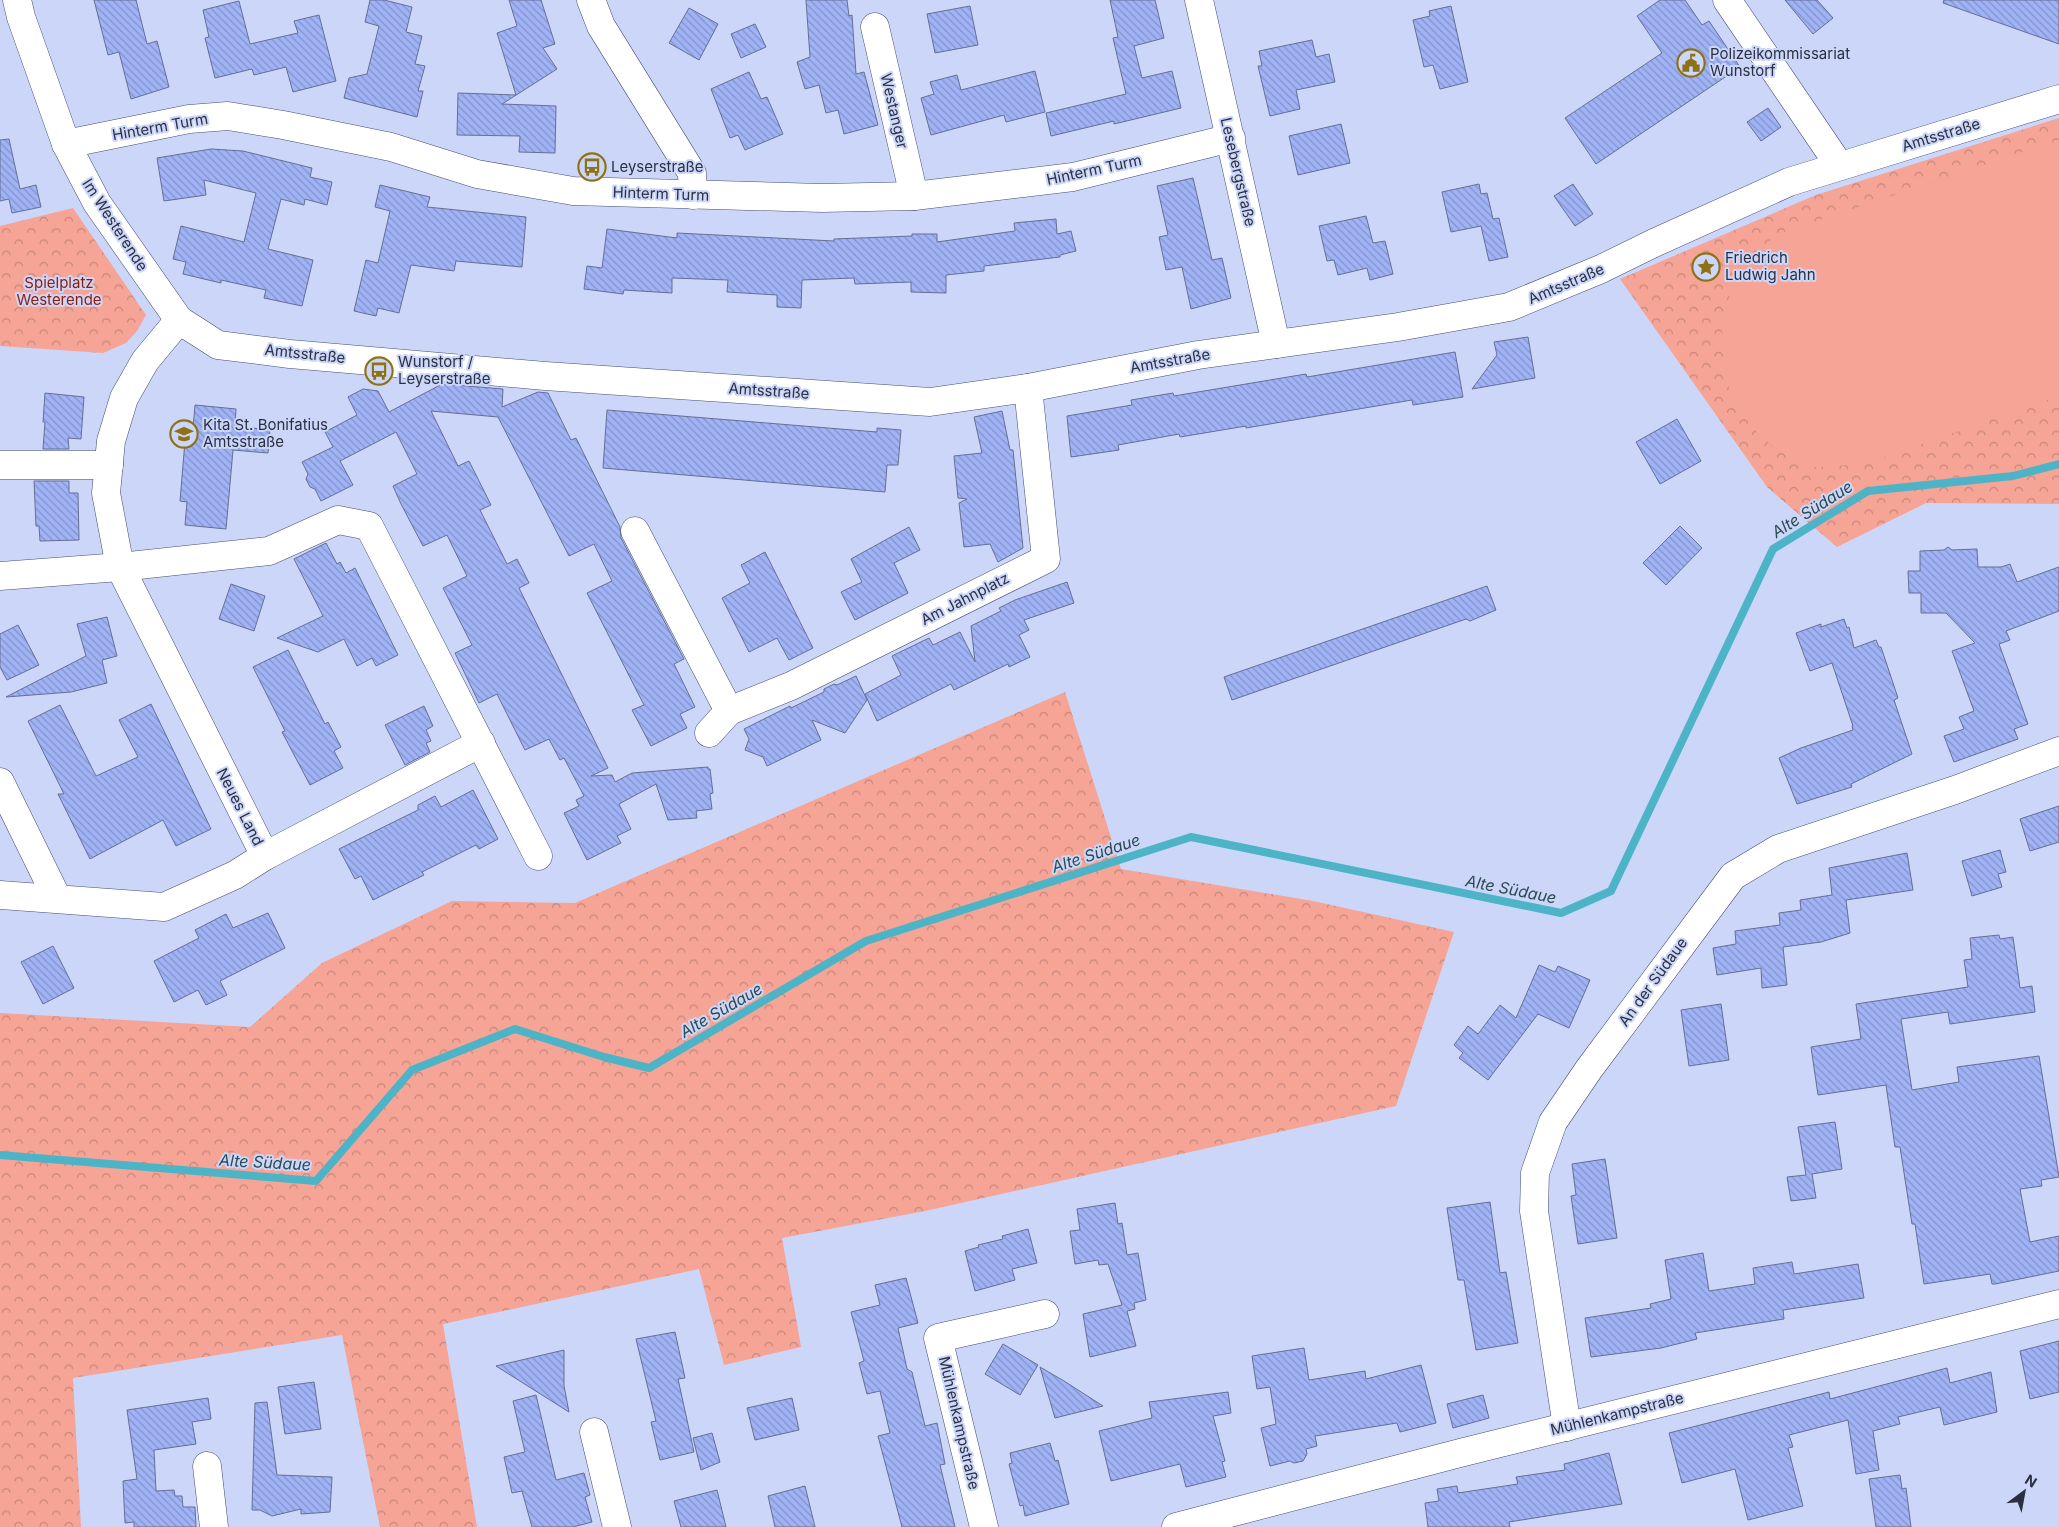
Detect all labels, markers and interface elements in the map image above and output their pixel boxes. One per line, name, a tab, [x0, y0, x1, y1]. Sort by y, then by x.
place label: Polizeikommissariat Wunstorf	[1710, 44, 1850, 80]
public building icon: Polizeikommissariat Wunstorf	[1676, 48, 1706, 78]
street label: Westanger	[877, 71, 912, 151]
street label: Hinterm Turm	[111, 109, 209, 144]
street label: Amtsstraße	[1899, 114, 1982, 155]
street label: Lesebergstraße	[1217, 116, 1260, 228]
street label: Hinterm Turm	[1045, 150, 1143, 189]
bus stop icon: Leyserstraße	[577, 152, 607, 182]
place label: Leyserstraße	[611, 157, 704, 176]
street label: Im Westerende	[78, 175, 152, 275]
street label: Hinterm Turm	[612, 182, 710, 205]
place label: Friedrich Ludwig Jahn	[1725, 248, 1816, 284]
place icon: Friedrich Ludwig Jahn	[1691, 252, 1721, 282]
street label: Amtsstraße	[1525, 259, 1607, 308]
park label: Spielplatz Westerende	[16, 273, 102, 309]
street label: Amtsstraße	[264, 340, 346, 367]
street label: Amtsstraße	[1128, 344, 1211, 377]
place label: Wunstorf / Leyserstraße	[398, 352, 491, 388]
bus stop icon: Wunstorf / Leyserstraße	[364, 356, 394, 386]
street label: Amtsstraße	[728, 378, 810, 403]
place label: Kita St. Bonifatius Amtsstraße	[203, 415, 328, 451]
school or university icon: Kita St. Bonifatius Amtsstraße	[169, 419, 199, 449]
water label: Alte Südaue	[1767, 476, 1856, 542]
street label: Am Jahnplatz	[917, 568, 1012, 629]
street label: Neues Land	[213, 765, 268, 849]
water label: Alte Südaue	[1048, 829, 1143, 877]
water label: Alte Südaue	[1463, 870, 1558, 908]
street label: An der Südaue	[1614, 934, 1691, 1030]
water label: Alte Südaue	[675, 978, 766, 1042]
water label: Alte Südaue	[218, 1150, 311, 1174]
street label: Mühlenkampstraße	[935, 1354, 984, 1491]
street label: Mühlenkampstraße	[1548, 1388, 1685, 1439]
north arrow	[1999, 1467, 2049, 1517]
text: N	[2022, 1471, 2040, 1491]

